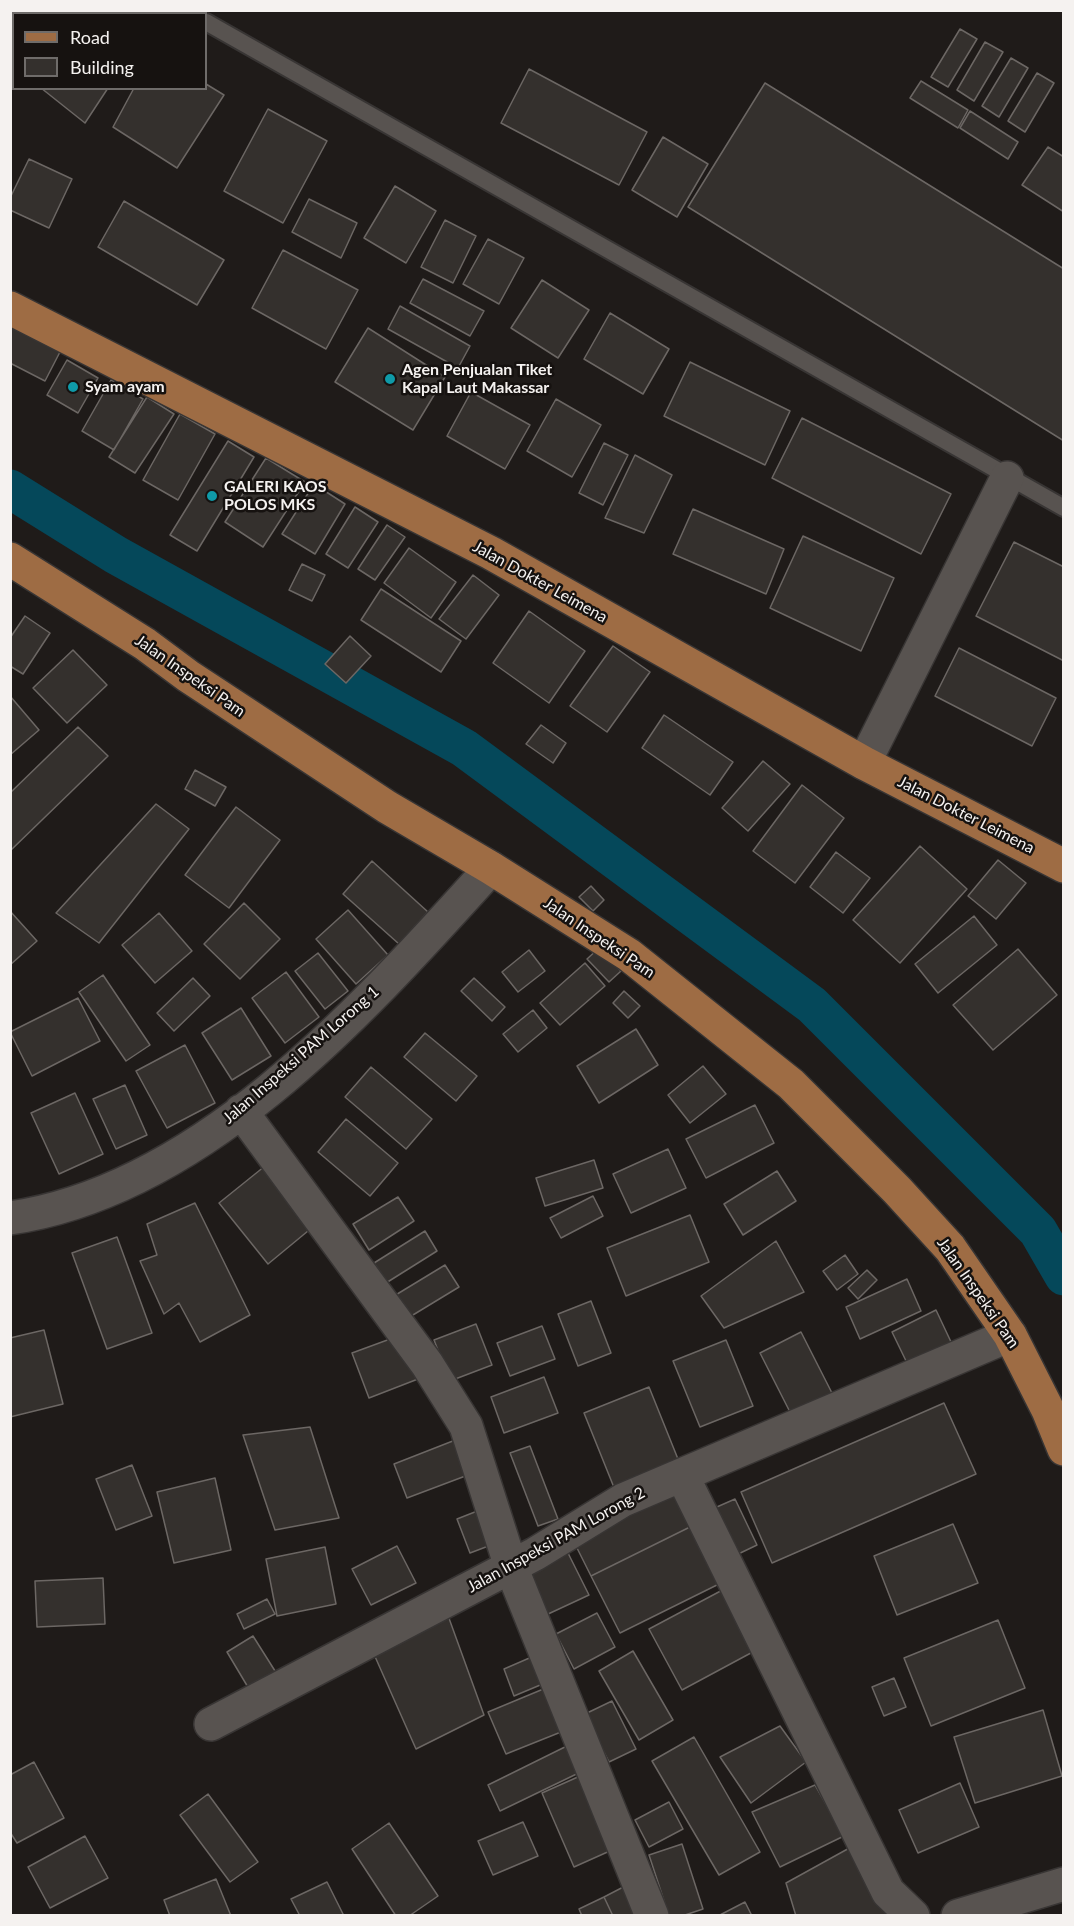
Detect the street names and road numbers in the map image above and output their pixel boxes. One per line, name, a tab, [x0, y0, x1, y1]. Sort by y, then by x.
street label: Jalan Dokter Leimena	[469, 537, 611, 627]
street label: Jalan Inspeksi Pam	[131, 631, 249, 721]
street label: Jalan Dokter Leimena	[894, 772, 1038, 858]
street label: Jalan Inspeksi Pam	[540, 894, 658, 982]
street label: Jalan Inspeksi PAM Lorong 1	[219, 982, 383, 1128]
street label: Jalan Inspeksi Pam	[933, 1234, 1023, 1352]
street label: Jalan Inspeksi PAM Lorong 2	[464, 1483, 648, 1597]

